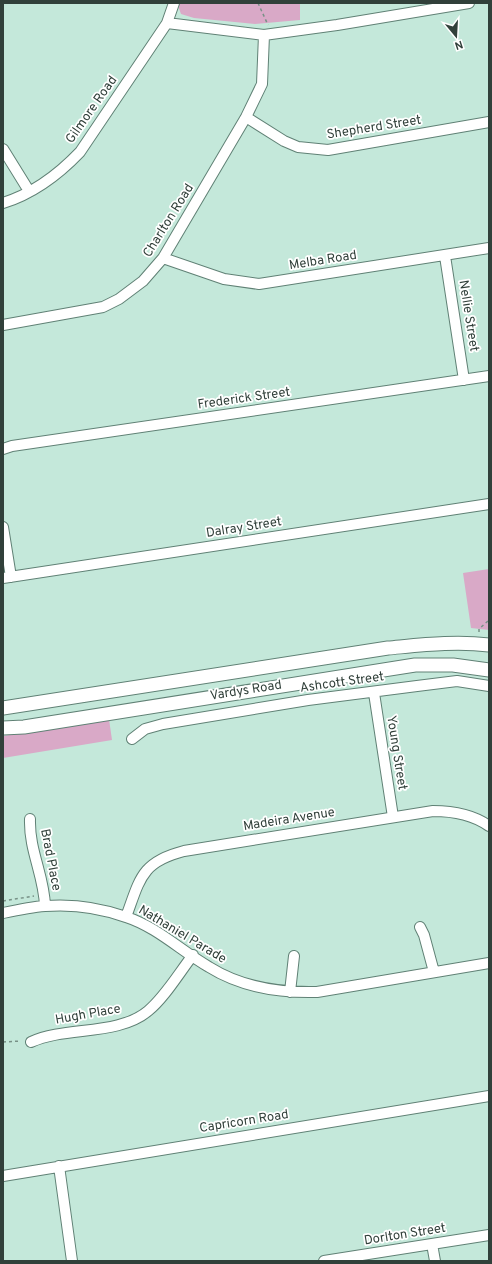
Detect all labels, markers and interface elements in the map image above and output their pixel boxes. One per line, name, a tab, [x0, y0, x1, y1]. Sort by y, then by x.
north arrow	[436, 16, 476, 56]
text: N	[453, 37, 465, 52]
street label: Gilmore Road	[63, 73, 121, 147]
street label: Shepherd Street	[326, 113, 422, 143]
street label: Charlton Road	[140, 181, 198, 261]
street label: Melba Road	[288, 248, 358, 274]
street label: Nellie Street	[454, 279, 482, 353]
street label: Frederick Street	[197, 385, 291, 413]
street label: Dalray Street	[205, 514, 283, 542]
street label: Ashcott Street	[299, 669, 385, 697]
street label: Vardys Road	[209, 677, 283, 705]
street label: Young Street	[382, 714, 410, 792]
street label: Madeira Avenue	[242, 805, 336, 835]
street label: Brad Place	[36, 828, 64, 892]
street label: Nathaniel Parade	[135, 902, 229, 968]
street label: Hugh Place	[54, 1001, 122, 1029]
street label: Capricorn Road	[198, 1107, 290, 1137]
street label: Dorlton Street	[363, 1221, 447, 1249]

